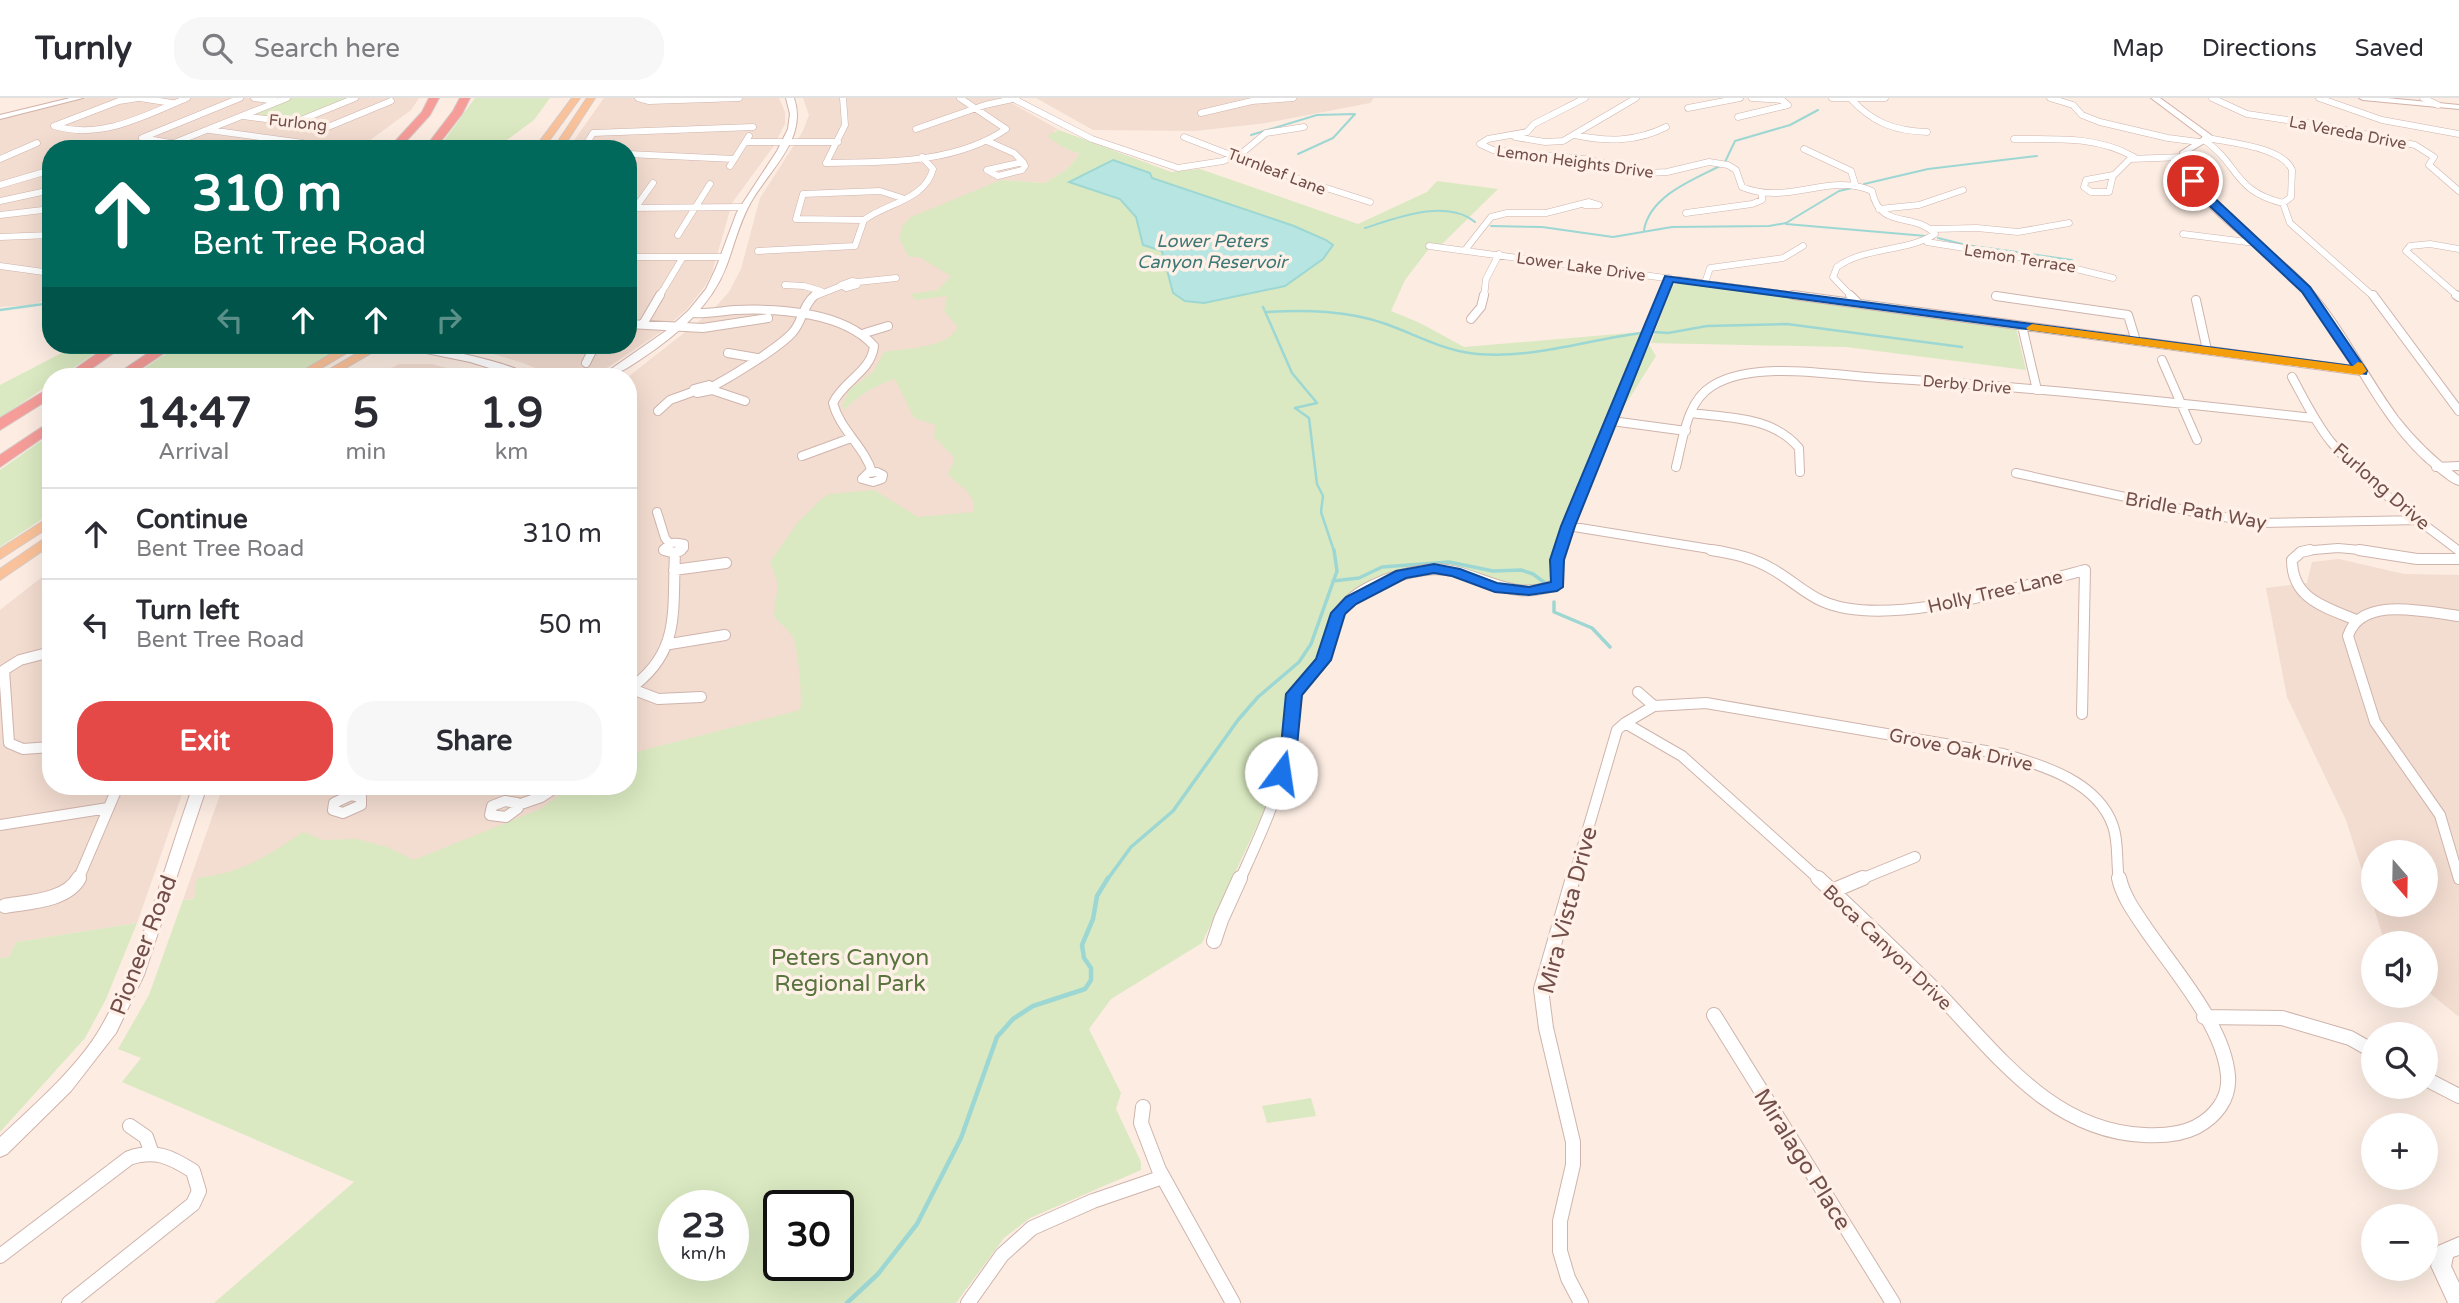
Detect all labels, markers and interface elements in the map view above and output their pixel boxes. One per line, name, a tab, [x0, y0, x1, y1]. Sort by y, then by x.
search box	[174, 17, 664, 80]
text: Turnly	[35, 29, 132, 68]
icon: search	[198, 29, 236, 67]
text: Search here	[254, 33, 400, 64]
text: Map	[2112, 34, 2164, 63]
text: Directions	[2202, 34, 2317, 63]
text: Saved	[2355, 34, 2424, 63]
street label: Furlong	[268, 110, 328, 136]
street label: La Vereda Drive	[2287, 112, 2408, 154]
street label: Lemon Heights Drive	[1495, 141, 1655, 183]
street label: Turnleaf Lane	[1225, 144, 1329, 200]
pin	[2163, 151, 2223, 211]
icon: arrive	[2174, 162, 2212, 200]
text: 310 m	[192, 165, 342, 224]
icon: ahead	[77, 168, 168, 259]
text: Bent Tree Road	[192, 225, 426, 263]
water label: Lower Peters Canyon Reservoir	[1137, 230, 1289, 273]
street label: Lemon Terrace	[1962, 240, 2077, 278]
street label: Lower Lake Drive	[1515, 248, 1647, 286]
icon: left	[211, 301, 249, 339]
icon: ahead	[284, 301, 322, 339]
icon: ahead	[357, 301, 395, 339]
icon: right	[430, 301, 468, 339]
street label: Derby Drive	[1922, 371, 2012, 399]
text: 14:47	[136, 388, 252, 439]
text: 5	[353, 388, 379, 439]
text: 1.9	[480, 388, 543, 439]
text: Arrival	[158, 438, 229, 466]
text: min	[345, 438, 386, 466]
text: km	[495, 438, 528, 466]
street label: Furlong Drive	[2328, 439, 2434, 535]
street label: Bridle Path Way	[2123, 488, 2268, 534]
text: Continue	[136, 504, 248, 535]
icon: ahead	[77, 515, 115, 553]
text: 310 m	[522, 518, 602, 549]
text: Bent Tree Road	[136, 535, 304, 563]
street label: Holly Tree Lane	[1925, 566, 2065, 618]
text: Turn left	[136, 595, 239, 626]
icon: left	[77, 606, 115, 644]
text: 50 m	[539, 609, 602, 640]
text: Bent Tree Road	[136, 626, 304, 654]
button: Exit	[77, 701, 333, 781]
button: Share	[347, 701, 602, 781]
street label: Grove Oak Drive	[1887, 724, 2035, 776]
position arrow	[1244, 736, 1318, 810]
street label: Mira Vista Drive	[1532, 823, 1604, 997]
north arrow	[2361, 840, 2438, 917]
map controls	[2361, 840, 2438, 1281]
street label: Pioneer Road	[104, 871, 183, 1019]
street label: Boca Canyon Drive	[1818, 881, 1956, 1015]
button: sound	[2361, 931, 2438, 1008]
park label: Peters Canyon Regional Park	[771, 944, 929, 998]
button: search	[2361, 1022, 2438, 1099]
street label: Miralago Place	[1747, 1084, 1857, 1236]
button: +	[2361, 1113, 2438, 1190]
speed limit sign: 30	[763, 1190, 854, 1281]
button: −	[2361, 1204, 2438, 1281]
text: 23	[682, 1205, 725, 1247]
text: km/h	[681, 1242, 726, 1264]

